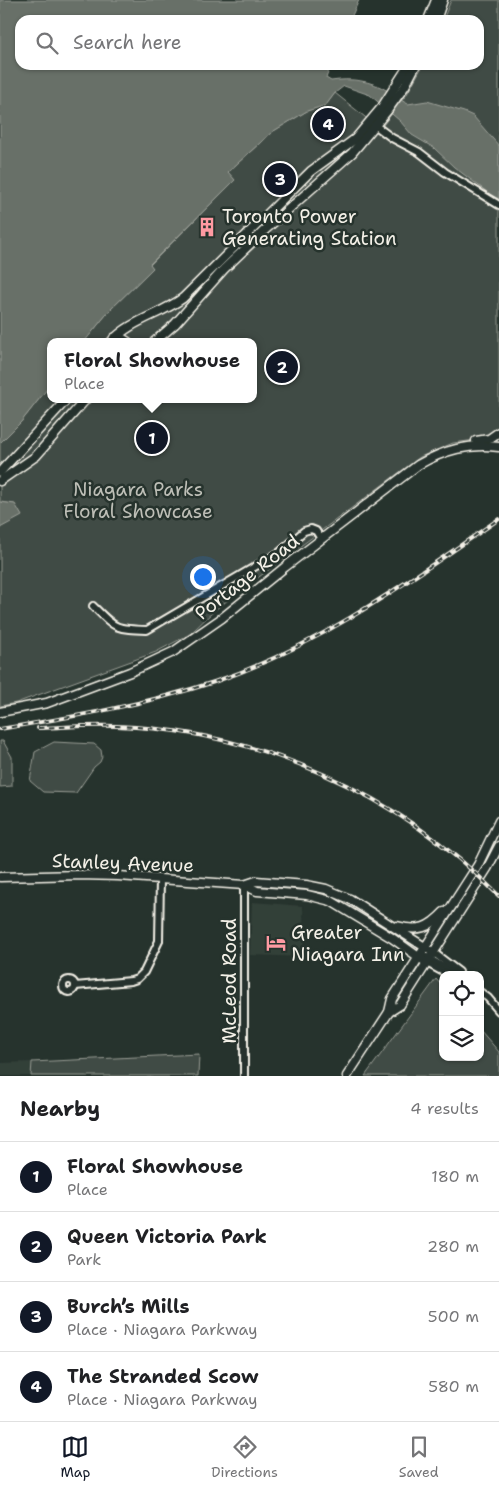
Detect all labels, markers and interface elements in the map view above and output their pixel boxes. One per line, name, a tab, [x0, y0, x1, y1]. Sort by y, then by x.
search box	[15, 15, 484, 70]
icon: search	[33, 29, 61, 57]
text: Search here	[73, 30, 182, 55]
pin: 4	[312, 105, 344, 143]
pin: 3	[264, 160, 296, 198]
place label: Toronto Power Generating Station	[222, 204, 397, 251]
building icon: Toronto Power Generating Station	[196, 216, 218, 238]
popup	[47, 338, 257, 403]
text: Floral Showhouse	[64, 348, 240, 373]
pin: 2	[266, 348, 298, 386]
text: Place	[64, 373, 105, 394]
pin: 1	[136, 419, 168, 457]
park label: Niagara Parks Floral Showcase	[63, 477, 213, 524]
street label: Portage Road	[190, 528, 304, 626]
your location	[190, 564, 216, 590]
street label: Stanley Avenue	[52, 848, 194, 878]
street label: McLeod Road	[217, 918, 242, 1044]
place label: Greater Niagara Inn	[291, 920, 405, 967]
hotel icon: Greater Niagara Inn	[265, 932, 287, 954]
map controls	[439, 971, 484, 1061]
button: locate	[439, 971, 484, 1016]
button: layers	[439, 1016, 484, 1061]
text: Nearby	[20, 1095, 100, 1123]
text: 4 results	[410, 1098, 479, 1119]
text: Floral Showhouse	[67, 1154, 243, 1179]
text: 1	[32, 1166, 40, 1187]
text: 180 m	[431, 1166, 479, 1187]
text: Place	[67, 1179, 108, 1200]
text: Queen Victoria Park	[67, 1224, 267, 1249]
text: 2	[30, 1236, 42, 1257]
text: 280 m	[427, 1236, 479, 1257]
text: Park	[67, 1249, 101, 1270]
text: Burch’s Mills	[67, 1294, 190, 1319]
text: 3	[30, 1306, 42, 1327]
text: 500 m	[428, 1306, 479, 1327]
text: Place · Niagara Parkway	[67, 1319, 258, 1340]
text: The Stranded Scow	[67, 1364, 258, 1389]
text: 4	[30, 1376, 42, 1397]
text: 580 m	[428, 1376, 479, 1397]
text: Place · Niagara Parkway	[67, 1389, 258, 1410]
tab: Map	[60, 1433, 90, 1481]
tab: Directions	[211, 1433, 278, 1481]
tab: Saved	[399, 1433, 439, 1481]

